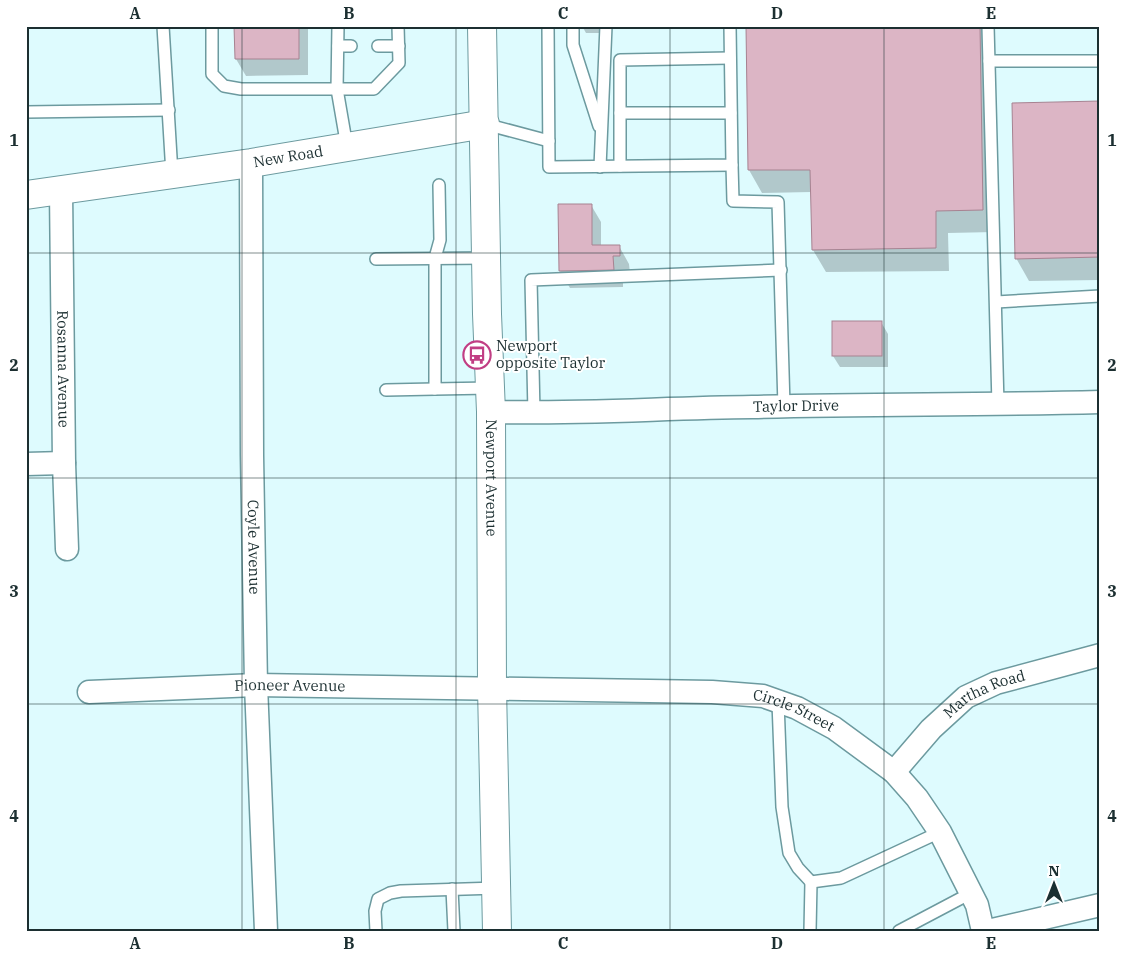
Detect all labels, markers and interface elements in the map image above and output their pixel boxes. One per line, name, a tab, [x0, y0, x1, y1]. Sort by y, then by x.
text: A	[129, 3, 141, 23]
text: B	[343, 3, 355, 23]
text: C	[558, 3, 568, 23]
text: D	[771, 3, 783, 23]
text: E	[986, 3, 996, 23]
text: 1	[9, 130, 19, 150]
text: 1	[1107, 130, 1117, 150]
street label: New Road	[252, 141, 325, 171]
street label: Rosanna Avenue	[53, 310, 74, 428]
place label: Newport opposite Taylor	[496, 336, 606, 372]
bus stop icon: Newport opposite Taylor	[462, 340, 492, 370]
text: 2	[9, 355, 19, 375]
text: 2	[1107, 355, 1117, 375]
street label: Taylor Drive	[753, 395, 839, 416]
street label: Newport Avenue	[482, 419, 501, 537]
street label: Coyle Avenue	[244, 499, 264, 595]
text: 3	[9, 581, 19, 601]
text: 3	[1107, 581, 1117, 601]
street label: Martha Road	[939, 666, 1027, 722]
street label: Pioneer Avenue	[234, 675, 346, 695]
street label: Circle Street	[752, 685, 838, 735]
text: 4	[9, 806, 19, 826]
text: 4	[1107, 806, 1117, 826]
north arrow	[1028, 860, 1078, 910]
text: N	[1048, 862, 1060, 880]
text: A	[129, 933, 141, 953]
text: B	[343, 933, 355, 953]
text: C	[558, 933, 568, 953]
text: D	[771, 933, 783, 953]
text: E	[986, 933, 996, 953]

